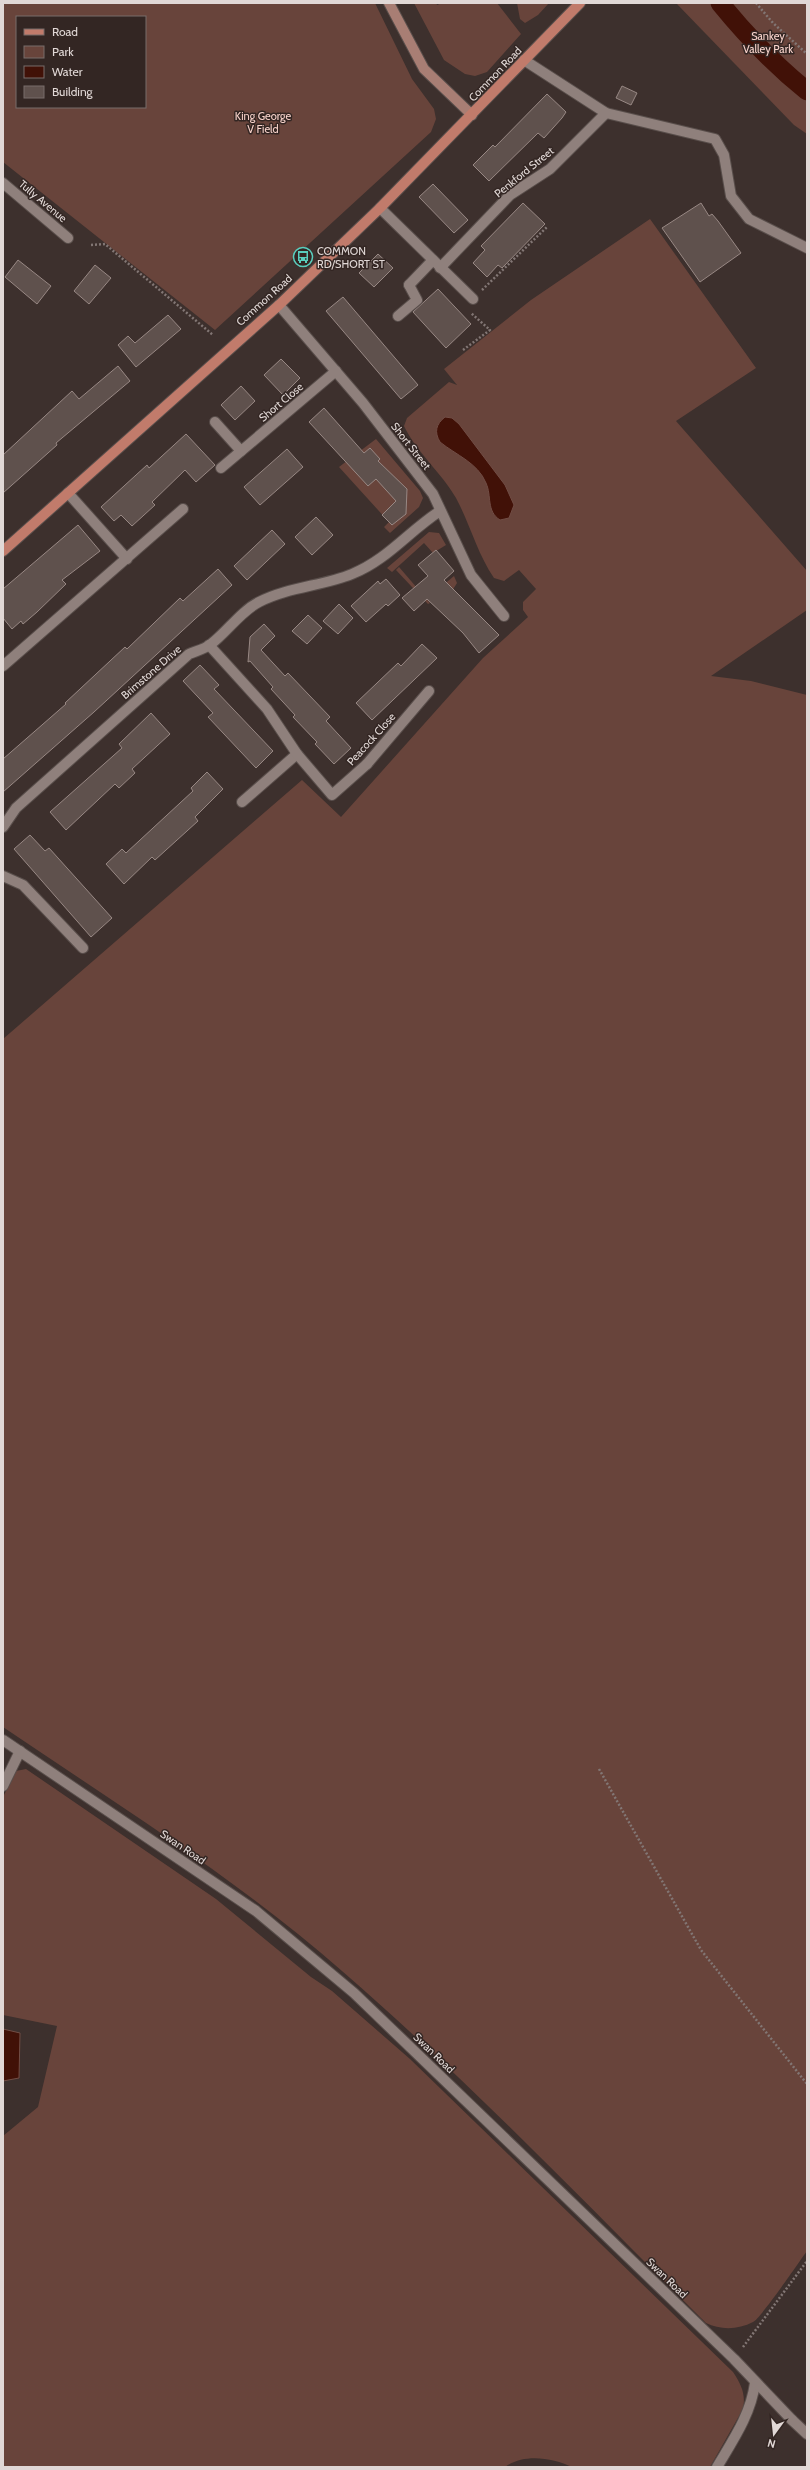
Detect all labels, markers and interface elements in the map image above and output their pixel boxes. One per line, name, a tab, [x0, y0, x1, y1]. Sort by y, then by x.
legend	[16, 16, 146, 108]
text: Road	[52, 24, 78, 39]
park label: Sankey Valley Park	[743, 29, 793, 56]
text: Park	[52, 44, 74, 59]
street label: Common Road	[465, 44, 525, 104]
text: Water	[52, 64, 83, 79]
text: Building	[52, 84, 94, 99]
park label: King George V Field	[235, 109, 292, 136]
street label: Penkford Street	[491, 144, 557, 200]
street label: Tully Avenue	[16, 177, 70, 225]
place label: COMMON RD/SHORT ST	[317, 244, 385, 271]
bus stop icon: COMMON RD/SHORT ST	[292, 246, 314, 268]
street label: Common Road	[233, 271, 295, 329]
street label: Short Close	[256, 379, 306, 425]
street label: Short Street	[388, 420, 434, 473]
street label: Brimstone Drive	[118, 642, 184, 702]
street label: Peacock Close	[344, 710, 399, 768]
street label: Swan Road	[158, 1827, 208, 1867]
street label: Swan Road	[410, 2030, 458, 2076]
street label: Swan Road	[643, 2255, 691, 2301]
north arrow	[754, 2414, 794, 2454]
text: N	[766, 2436, 777, 2451]

